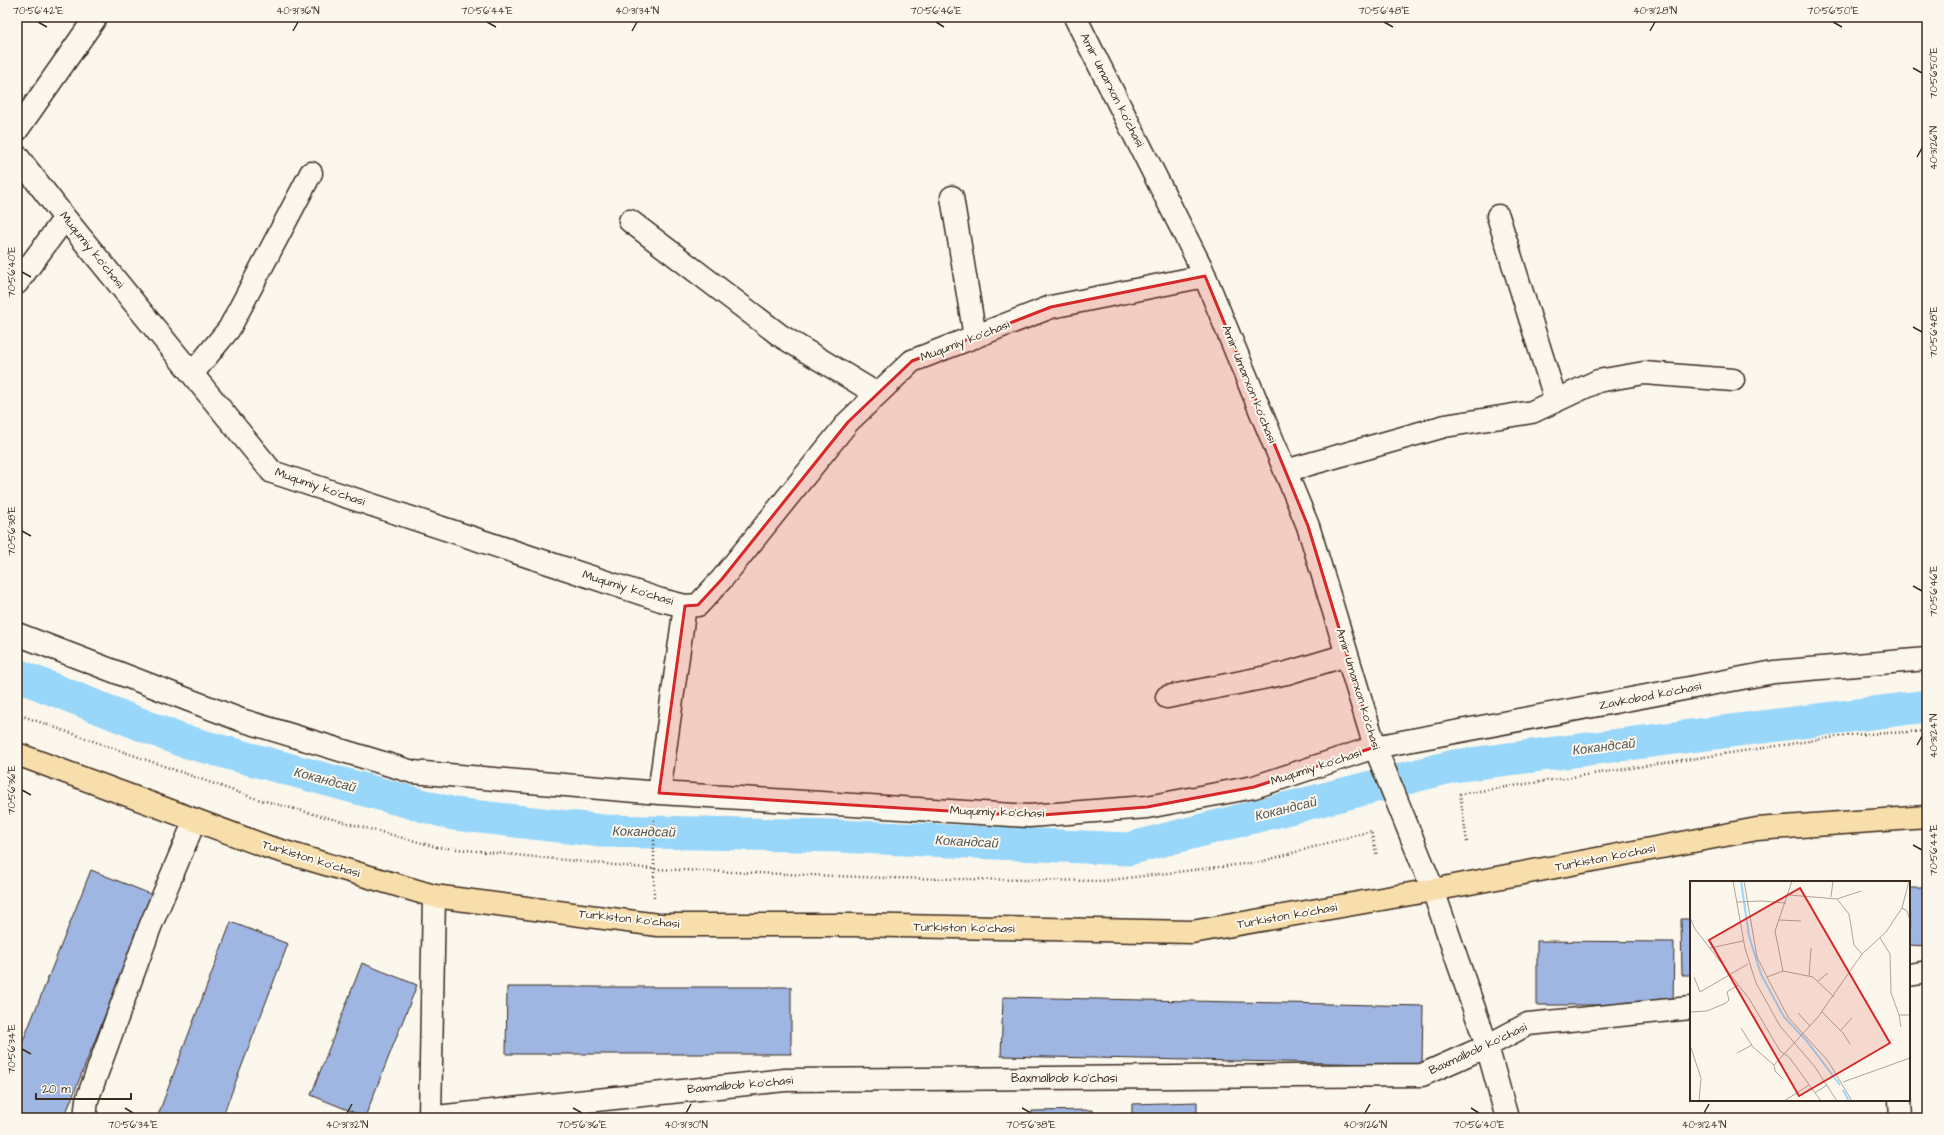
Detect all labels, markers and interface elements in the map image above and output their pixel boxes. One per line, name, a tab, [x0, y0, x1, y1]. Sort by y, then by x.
text: 70°56'42"E	[13, 4, 63, 18]
text: 40°31'36"N	[276, 4, 320, 18]
text: 70°56'44"E	[461, 4, 513, 18]
text: 40°31'34"N	[615, 4, 659, 18]
text: 70°56'46"E	[911, 4, 962, 18]
text: 70°56'48"E	[1358, 4, 1410, 18]
text: 40°31'28"N	[1633, 4, 1677, 18]
text: 70°56'50"E	[1807, 4, 1859, 18]
street label: Amir Umarxon ko'chasi	[1076, 30, 1148, 150]
text: 70°56'50"E	[1927, 47, 1941, 99]
text: 40°31'26"N	[1927, 126, 1941, 170]
street label: Muqumiy ko'chasi	[55, 208, 128, 293]
text: 70°56'40"E	[5, 246, 19, 298]
text: 70°56'48"E	[1927, 306, 1941, 358]
street label: Muqumiy ko'chasi	[918, 316, 1013, 367]
street label: Amir Umarxon ko'chasi	[1218, 322, 1281, 446]
street label: Muqumiy ko'chasi	[272, 464, 368, 511]
text: 70°56'38"E	[5, 506, 19, 556]
text: 70°56'46"E	[1927, 565, 1941, 617]
street label: Muqumiy ko'chasi	[580, 566, 676, 611]
street label: Amir Umarxon ko'chasi	[1331, 626, 1385, 752]
street label: Zavkobod ko'chasi	[1597, 678, 1703, 714]
text: 40°31'24"N	[1927, 714, 1941, 758]
water label: Кокандсай	[1571, 734, 1637, 760]
street label: Muqumiy ko'chasi	[1268, 744, 1364, 791]
water label: Кокандсай	[292, 763, 358, 797]
text: 70°56'36"E	[5, 765, 19, 815]
water label: Кокандсай	[1253, 793, 1319, 825]
street label: Muqumiy ko'chasi	[950, 802, 1045, 823]
water label: Кокандсай	[612, 822, 676, 842]
text: 70°56'44"E	[1927, 824, 1941, 876]
water label: Кокандсай	[935, 831, 999, 853]
street label: Turkiston ko'chasi	[260, 836, 362, 882]
street label: Turkiston ko'chasi	[1554, 840, 1657, 876]
inset map	[1690, 881, 1910, 1101]
street label: Turkiston ko'chasi	[1236, 899, 1339, 933]
street label: Turkiston ko'chasi	[578, 905, 680, 933]
street label: Turkiston ko'chasi	[913, 919, 1015, 937]
street label: Baxmalbob ko'chasi	[1426, 1019, 1530, 1079]
text: 70°56'34"E	[5, 1024, 19, 1074]
street label: Baxmalbob ko'chasi	[1011, 1070, 1117, 1087]
street label: Baxmalbob ko'chasi	[686, 1072, 794, 1098]
scale bar	[36, 1075, 131, 1101]
text: 20 m	[42, 1081, 71, 1098]
text: 70°56'34"E	[108, 1118, 158, 1132]
text: 40°31'32"N	[326, 1118, 368, 1132]
text: 70°56'36"E	[557, 1118, 607, 1132]
text: 40°31'30"N	[664, 1118, 708, 1132]
text: 70°56'38"E	[1006, 1118, 1056, 1132]
text: 40°31'26"N	[1343, 1118, 1387, 1132]
text: 70°56'40"E	[1453, 1118, 1505, 1132]
text: 40°31'24"N	[1682, 1118, 1726, 1132]

